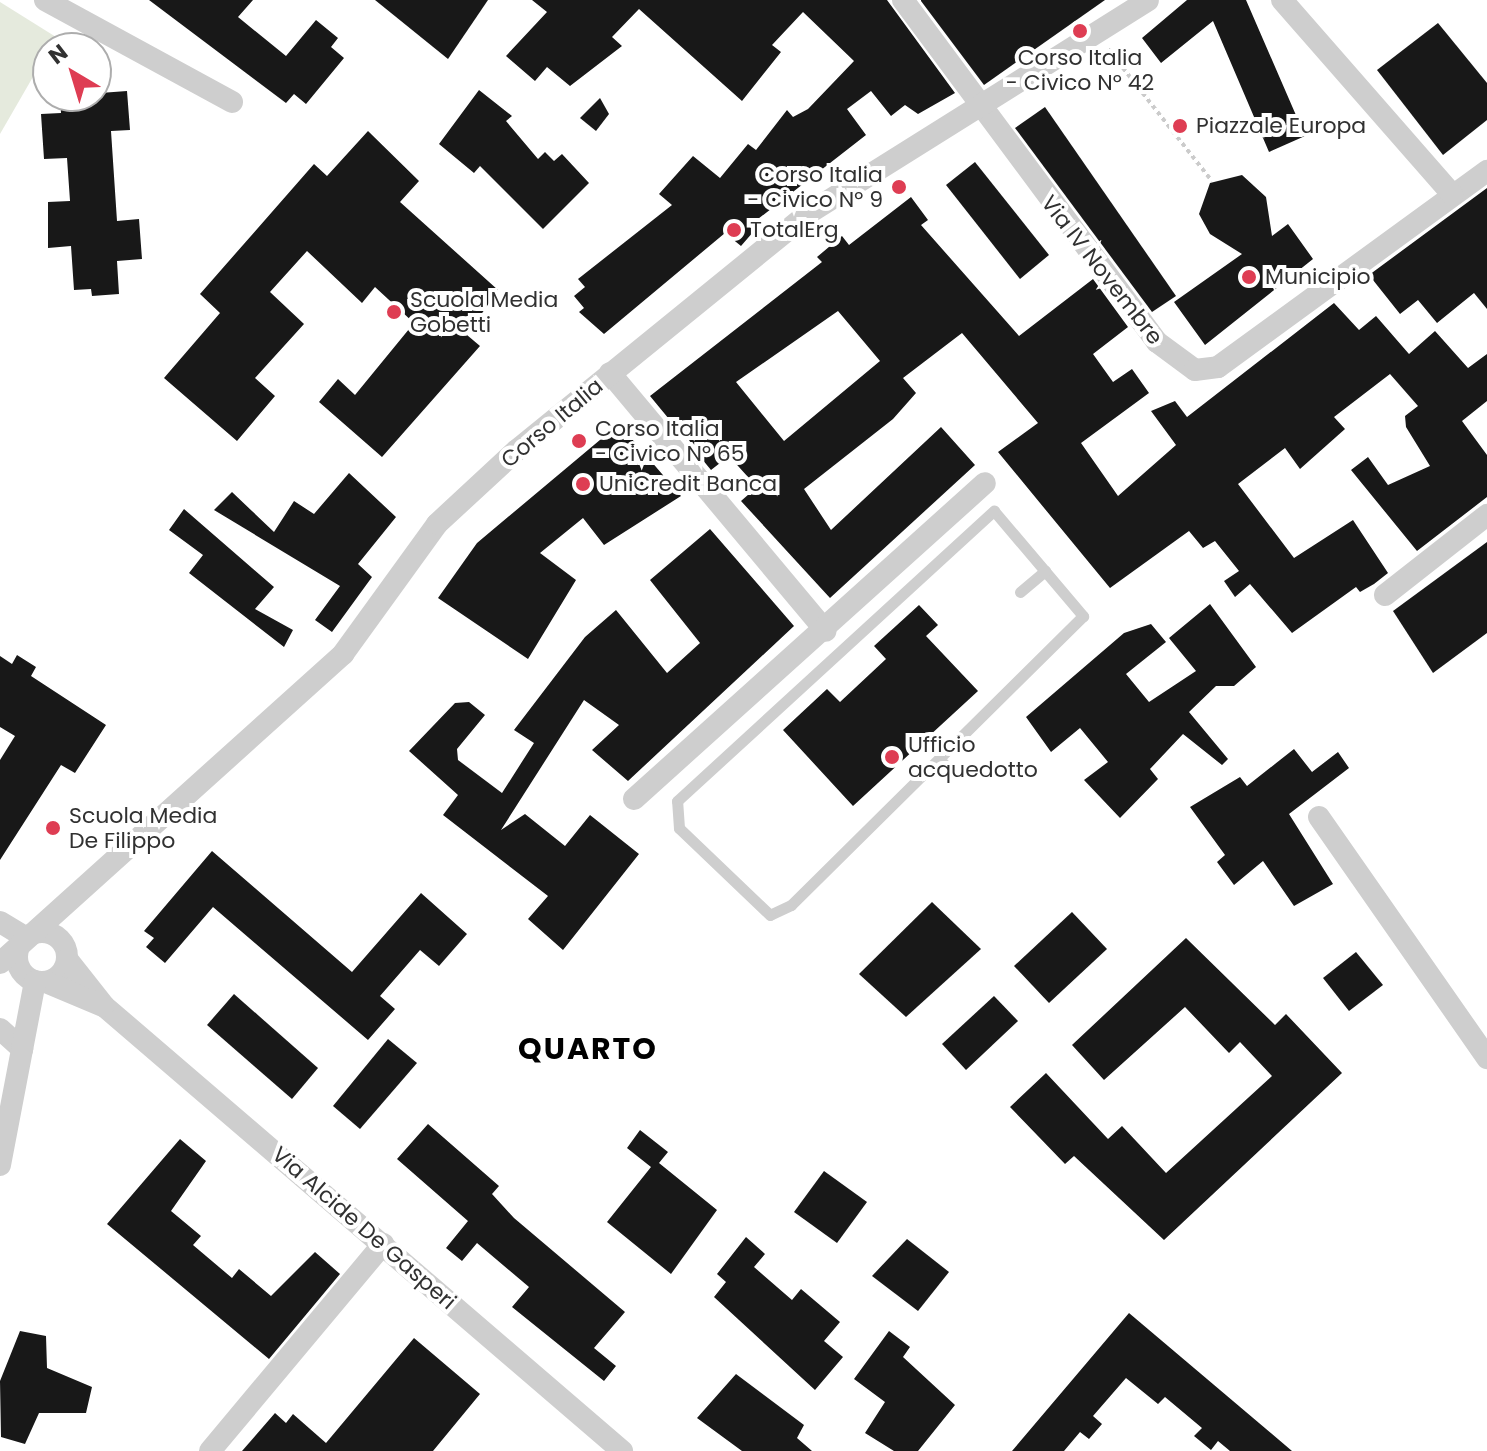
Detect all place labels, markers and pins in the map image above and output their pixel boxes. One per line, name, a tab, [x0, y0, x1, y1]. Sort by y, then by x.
marker: Corso Italia - Civico N° 42	[1071, 22, 1089, 40]
place label: Corso Italia - Civico N° 42	[1006, 44, 1154, 96]
place label: Piazzale Europa	[1196, 113, 1366, 139]
marker: Piazzale Europa	[1171, 117, 1189, 135]
place label: Corso Italia - Civico N° 9	[747, 161, 883, 212]
marker: Corso Italia - Civico N° 9	[890, 178, 908, 196]
place label: TotalErg	[750, 217, 839, 243]
marker: TotalErg	[725, 221, 743, 239]
place label: Municipio	[1265, 264, 1371, 290]
marker: Municipio	[1240, 268, 1258, 286]
place label: Scuola Media Gobetti	[410, 286, 558, 338]
marker: Scuola Media Gobetti	[385, 303, 403, 321]
place label: Corso Italia - Civico N° 65	[595, 415, 745, 466]
marker: Corso Italia - Civico N° 65	[570, 432, 588, 450]
place label: UniCredit Banca	[599, 471, 777, 497]
marker: UniCredit Banca	[574, 475, 592, 493]
place label: Ufficio acquedotto	[908, 731, 1038, 782]
marker: Ufficio acquedotto	[883, 748, 901, 766]
place label: Scuola Media De Filippo	[69, 802, 217, 854]
marker: Scuola Media De Filippo	[44, 819, 62, 837]

